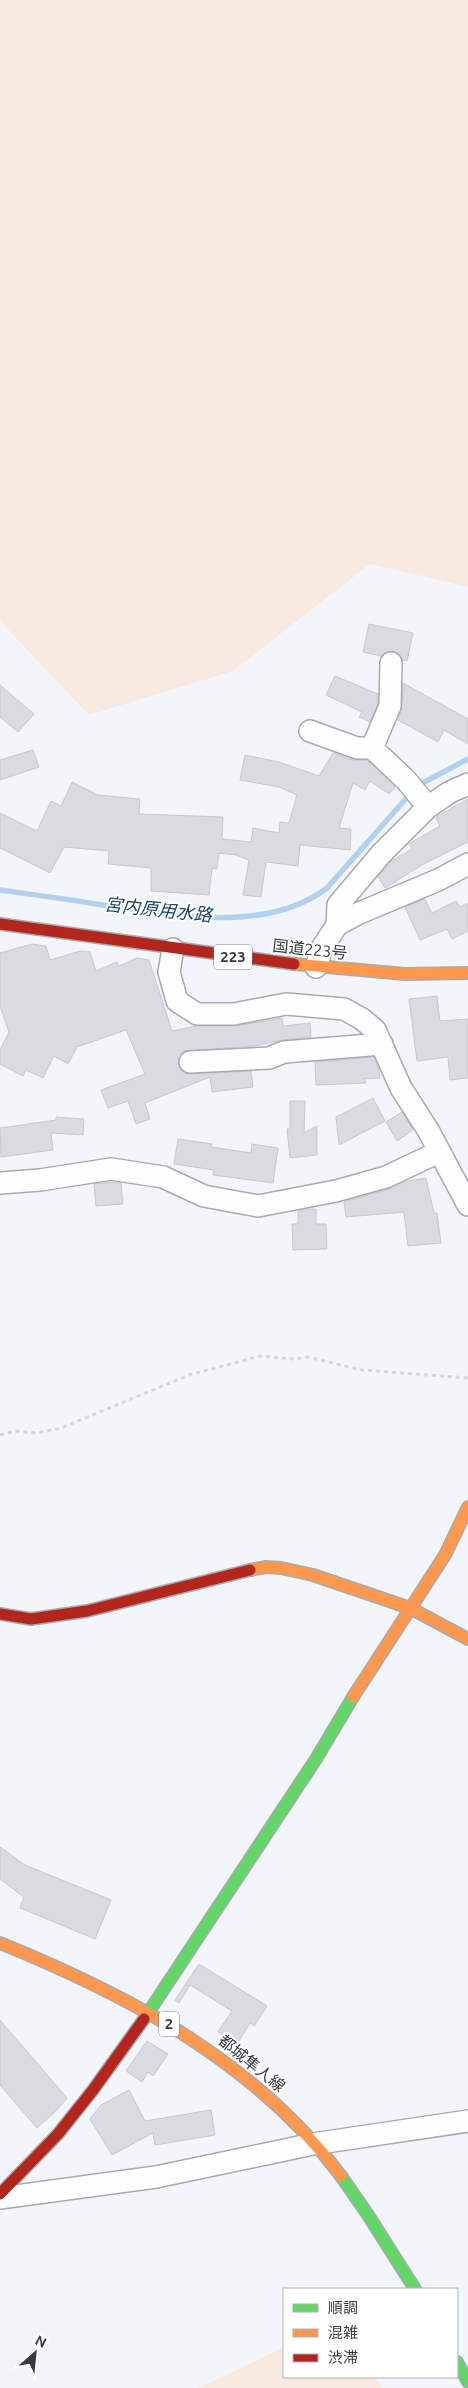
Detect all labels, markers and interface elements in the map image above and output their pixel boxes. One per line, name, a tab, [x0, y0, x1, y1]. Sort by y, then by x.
water label: 宮内原用水路	[103, 893, 215, 925]
street label: 国道223号	[272, 936, 348, 962]
road number: 223	[214, 944, 252, 970]
road number: 2	[159, 2012, 179, 2036]
street label: 都城隼人線	[215, 2031, 289, 2095]
legend	[283, 2288, 458, 2378]
text: 順調	[328, 2299, 358, 2316]
text: 混雑	[328, 2324, 358, 2341]
north arrow	[10, 2328, 60, 2378]
text: N	[33, 2332, 49, 2351]
text: 渋滞	[328, 2349, 358, 2366]

